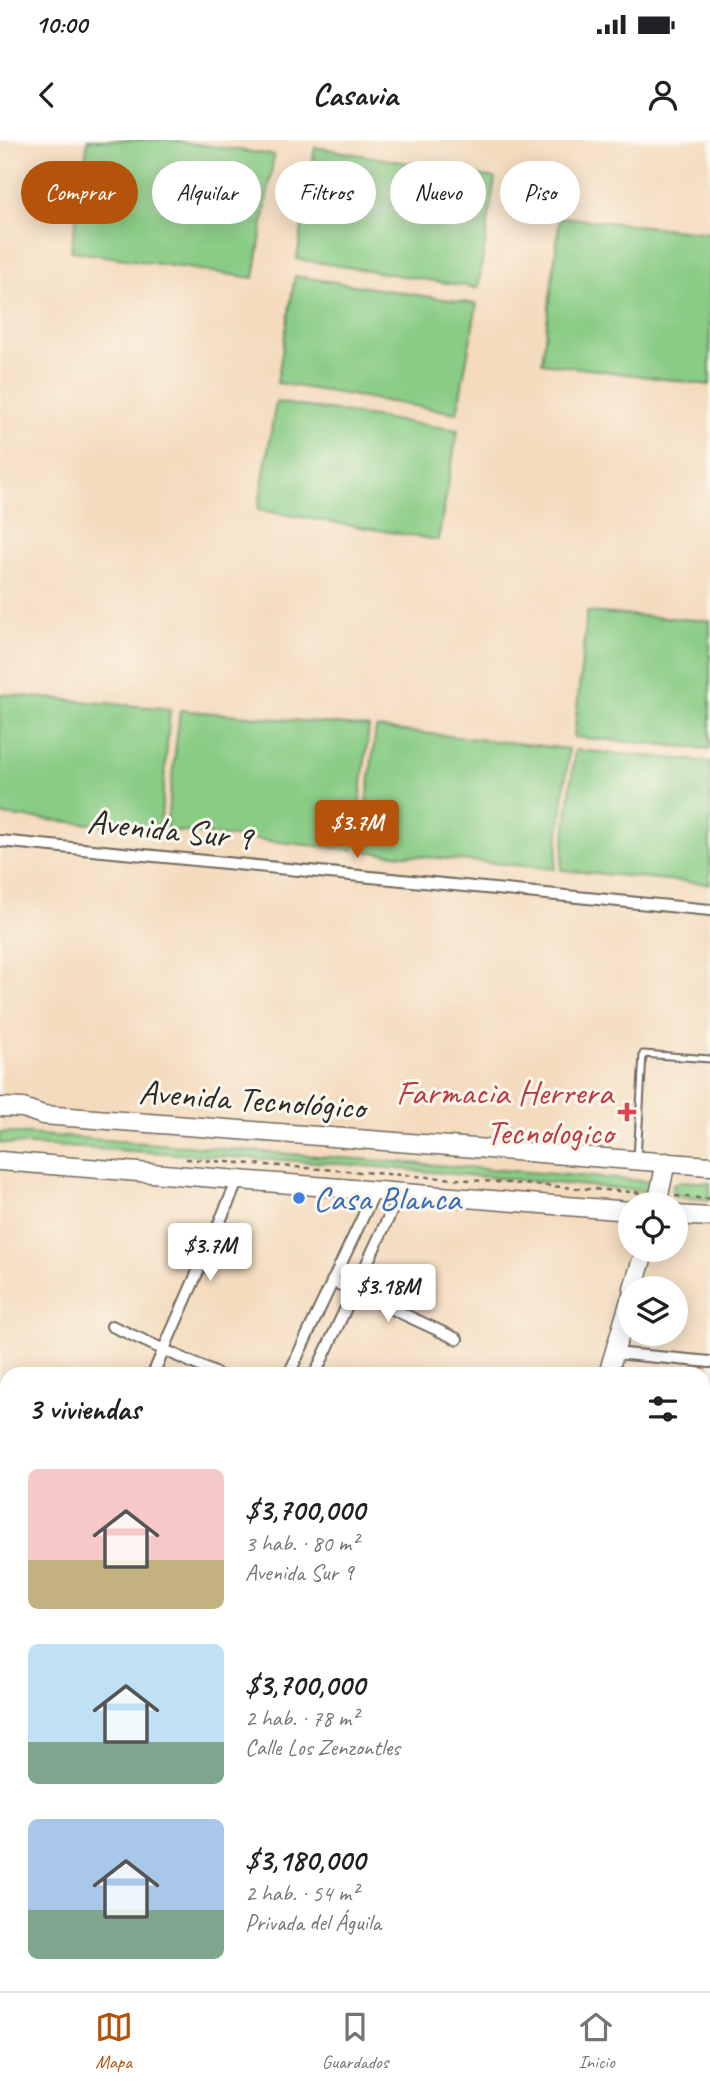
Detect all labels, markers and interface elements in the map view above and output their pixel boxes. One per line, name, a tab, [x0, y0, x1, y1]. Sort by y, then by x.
text: 10:00	[35, 8, 87, 41]
text: Casavia	[313, 74, 398, 115]
icon: back	[28, 76, 66, 114]
icon: person	[644, 76, 682, 114]
chip: Comprar	[21, 161, 138, 224]
chip: Alquilar	[152, 161, 261, 224]
chip: Filtros	[275, 161, 376, 224]
chip: Nuevo	[390, 161, 486, 224]
chip: Piso	[500, 161, 580, 224]
street label: Avenida Sur 9	[85, 798, 258, 861]
pin: $3.7M	[308, 800, 406, 860]
text: $3.7M	[331, 808, 383, 837]
street label: Avenida Tecnológico	[138, 1069, 370, 1130]
place label: Farmacia Herrera Tecnologico	[396, 1070, 617, 1155]
marker: Farmacia Herrera Tecnologico	[619, 1104, 635, 1120]
place label: Casa Blanca	[313, 1176, 464, 1221]
marker: Casa Blanca	[291, 1190, 307, 1206]
map controls	[618, 1192, 688, 1346]
button: locate	[618, 1192, 688, 1262]
pin: $3.7M	[161, 1224, 259, 1283]
text: $3.7M	[184, 1231, 236, 1260]
pin: $3.18M	[331, 1264, 445, 1324]
text: $3.18M	[357, 1272, 419, 1301]
button: layers	[618, 1276, 688, 1346]
text: 3 viviendas	[28, 1390, 140, 1428]
icon: filters	[644, 1390, 682, 1428]
text: $3,700,000	[245, 1491, 365, 1529]
icon: home	[84, 1497, 168, 1581]
text: 3 hab. · 80 m²	[245, 1529, 358, 1558]
text: Avenida Sur 9	[245, 1558, 354, 1587]
text: $3,700,000	[245, 1666, 365, 1704]
icon: home	[84, 1672, 168, 1756]
text: 2 hab. · 78 m²	[245, 1704, 358, 1733]
text: Calle Los Zenzontles	[245, 1733, 400, 1762]
text: $3,180,000	[245, 1841, 365, 1879]
icon: home	[84, 1847, 168, 1931]
text: 2 hab. · 54 m²	[245, 1879, 358, 1908]
text: Privada del Águila	[245, 1908, 381, 1937]
tab: Mapa	[95, 2008, 133, 2074]
tab: Guardados	[322, 2008, 388, 2074]
tab: Inicio	[577, 2008, 615, 2074]

